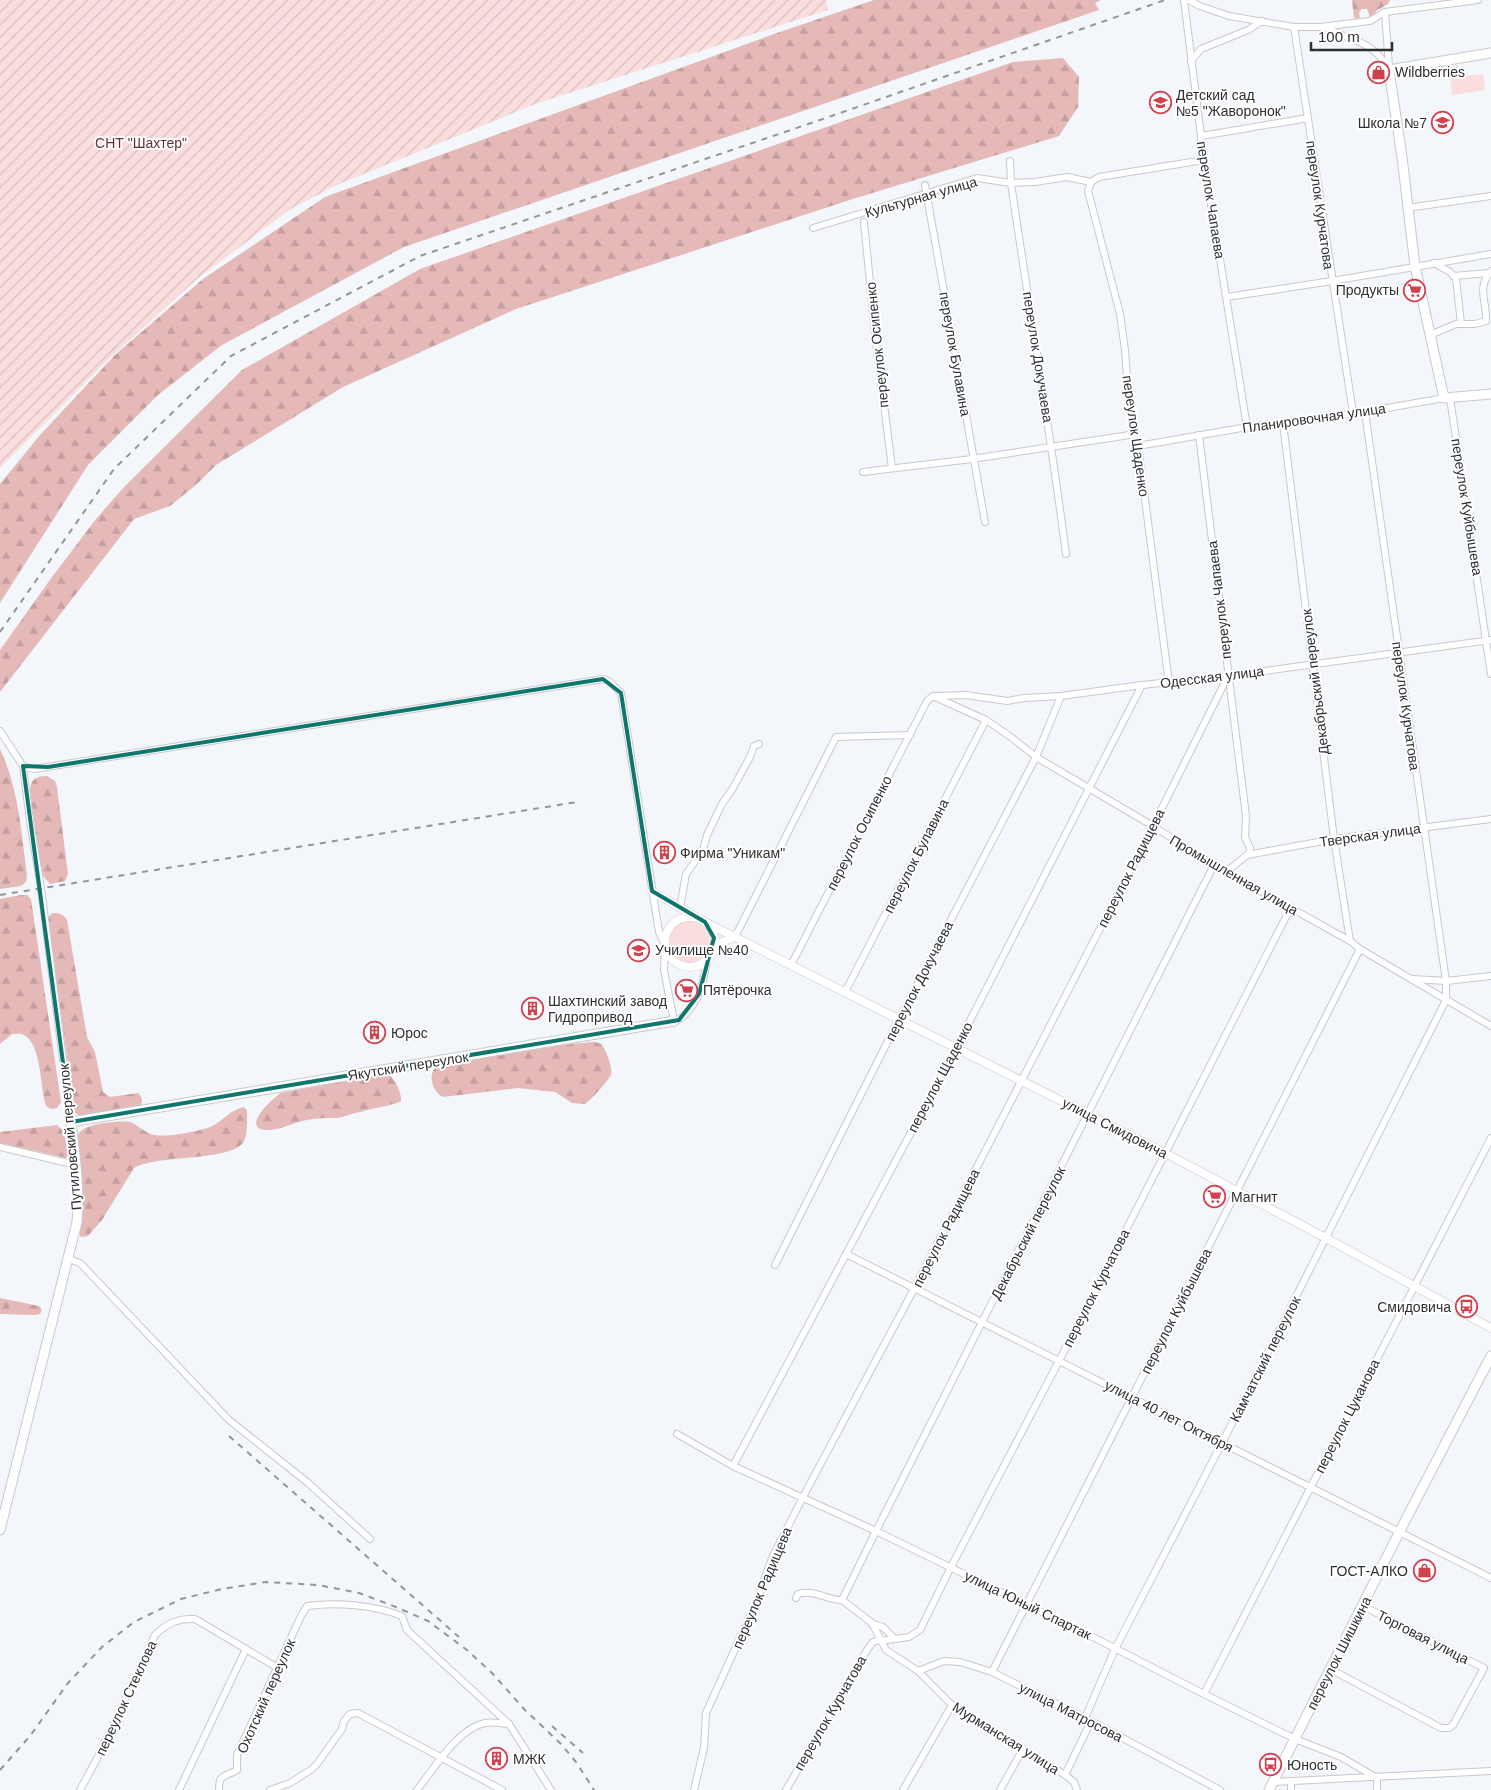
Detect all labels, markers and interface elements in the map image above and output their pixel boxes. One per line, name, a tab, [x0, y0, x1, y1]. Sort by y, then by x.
scale bar	[1311, 20, 1392, 52]
text: 100 m	[1318, 28, 1360, 45]
shop icon: Wildberries	[1367, 60, 1391, 84]
place label: Wildberries	[1395, 64, 1465, 80]
place label: Детский сад №5 "Жаворонок"	[1176, 87, 1286, 119]
school or university icon: Детский сад №5 "Жаворонок"	[1148, 91, 1172, 115]
school or university icon: Школа №7	[1431, 111, 1455, 135]
place label: Школа №7	[1358, 115, 1427, 131]
park label: СНТ "Шахтер"	[95, 135, 187, 151]
street label: переулок Чапаева	[1194, 140, 1228, 260]
street label: переулок Курчатова	[1303, 140, 1337, 271]
street label: Культурная улица	[863, 173, 979, 221]
supermarket icon: Продукты	[1403, 278, 1427, 302]
street label: переулок Осипенко	[862, 281, 892, 409]
place label: Продукты	[1336, 282, 1399, 298]
street label: переулок Докучаева	[1020, 290, 1056, 424]
street label: переулок Булавина	[936, 291, 974, 418]
street label: переулок Щаденко	[1120, 374, 1152, 498]
street label: Планировочная улица	[1241, 400, 1387, 436]
street label: переулок Куйбышева	[1448, 437, 1486, 577]
street label: переулок Чапаева	[1204, 540, 1234, 660]
street label: Декабрьский переулок	[1298, 607, 1332, 756]
street label: переулок Курчатова	[1389, 641, 1423, 772]
street label: Одесская улица	[1159, 663, 1265, 691]
street label: переулок Осипенко	[823, 773, 895, 893]
street label: переулок Булавина	[880, 796, 952, 916]
street label: переулок Радищева	[1094, 806, 1168, 930]
street label: Тверская улица	[1318, 820, 1422, 850]
street label: Промышленная улица	[1167, 832, 1301, 918]
building icon: Фирма "Уникам"	[652, 841, 676, 865]
place label: Фирма "Уникам"	[680, 845, 785, 861]
street label: переулок Докучаева	[882, 918, 956, 1044]
school or university icon: Училище №40	[627, 938, 651, 962]
place label: Училище №40	[655, 942, 749, 958]
supermarket icon: Пятёрочка	[675, 978, 699, 1002]
place label: Пятёрочка	[703, 982, 772, 998]
place label: Шахтинский завод Гидропривод	[548, 993, 667, 1025]
building icon: Шахтинский завод Гидропривод	[520, 997, 544, 1021]
street label: переулок Щаденко	[904, 1019, 976, 1135]
building icon: Юрос	[363, 1021, 387, 1045]
place label: Юрос	[391, 1025, 428, 1041]
street label: Якутский переулок	[346, 1048, 470, 1083]
street label: Путиловский переулок	[56, 1062, 84, 1211]
street label: улица Смидовича	[1060, 1094, 1171, 1162]
street label: Декабрьский переулок	[988, 1163, 1069, 1302]
street label: переулок Радищева	[909, 1166, 983, 1290]
supermarket icon: Магнит	[1203, 1185, 1227, 1209]
place label: Магнит	[1231, 1189, 1278, 1205]
street label: переулок Курчатова	[1059, 1226, 1133, 1350]
street label: переулок Куйбышева	[1137, 1245, 1215, 1376]
street label: Камчатский переулок	[1226, 1293, 1304, 1425]
bus stop icon: Смидовича	[1455, 1295, 1479, 1319]
place label: Смидовича	[1377, 1299, 1451, 1315]
street label: переулок Цуканова	[1311, 1356, 1383, 1476]
street label: улица 40 лет Октября	[1102, 1377, 1236, 1455]
street label: переулок Радищева	[729, 1525, 795, 1651]
shop icon: ГОСТ-АЛКО	[1412, 1559, 1436, 1583]
place label: ГОСТ-АЛКО	[1330, 1563, 1408, 1579]
street label: улица Юный Спартак	[962, 1567, 1095, 1643]
street label: переулок Шишкина	[1304, 1594, 1375, 1712]
street label: Торговая улица	[1375, 1607, 1472, 1667]
street label: Охотский переулок	[234, 1635, 299, 1756]
street label: переулок Стеклова	[92, 1638, 160, 1758]
street label: переулок Курчатова	[791, 1653, 870, 1773]
street label: улица Матросова	[1017, 1679, 1125, 1745]
street label: Мурманская улица	[950, 1699, 1062, 1777]
building icon: МЖК	[485, 1747, 509, 1771]
place label: МЖК	[513, 1751, 547, 1767]
bus stop icon: Юность	[1259, 1753, 1283, 1777]
place label: Юность	[1287, 1757, 1337, 1773]

